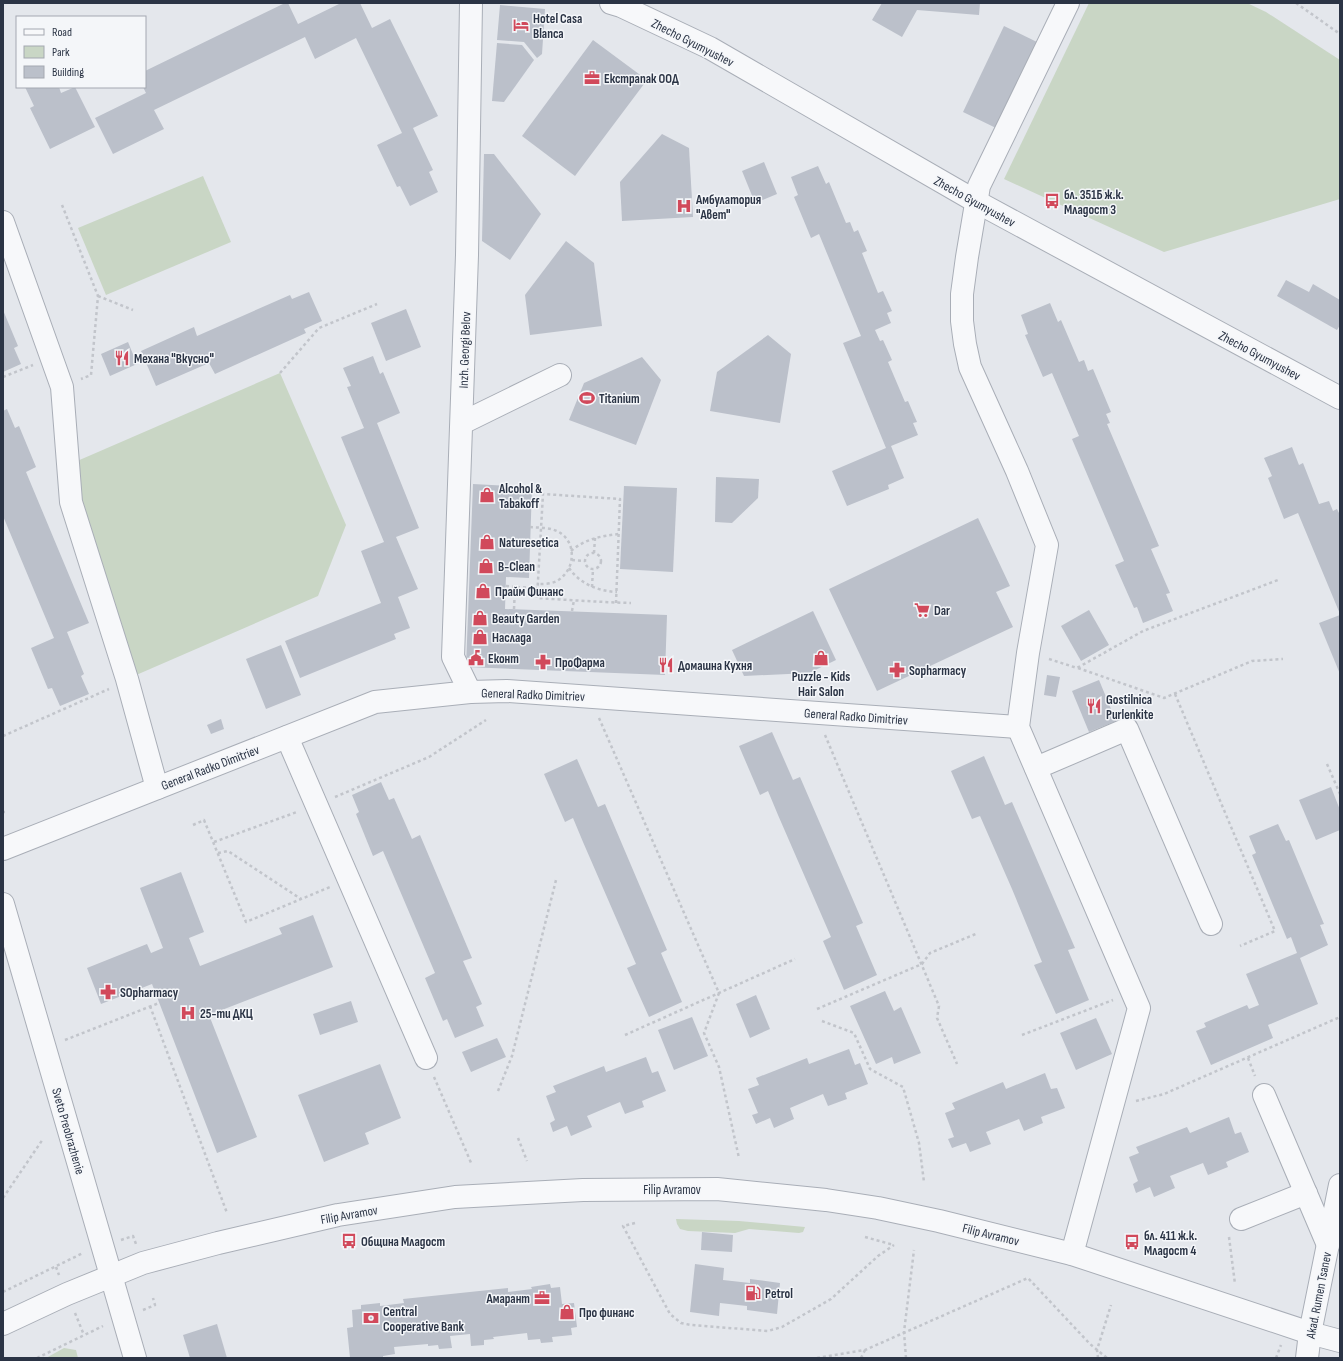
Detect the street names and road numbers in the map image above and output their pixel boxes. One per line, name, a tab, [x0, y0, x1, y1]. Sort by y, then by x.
street label: Zhecho Gyumyushev	[649, 15, 736, 71]
street label: Zhecho Gyumyushev	[931, 173, 1018, 231]
street label: Inzh. Georgi Belov	[456, 311, 474, 389]
street label: Zhecho Gyumyushev	[1216, 328, 1303, 384]
street label: General Radko Dimitriev	[481, 685, 585, 705]
street label: General Radko Dimitriev	[804, 705, 908, 729]
street label: General Radko Dimitriev	[159, 742, 262, 794]
street label: Sveto Preobrazhenie	[48, 1086, 88, 1176]
street label: Filip Avramov	[643, 1182, 701, 1198]
street label: Filip Avramov	[319, 1202, 379, 1228]
street label: Filip Avramov	[961, 1220, 1021, 1250]
street label: Akad. Rumen Tsanev	[1303, 1250, 1335, 1341]

